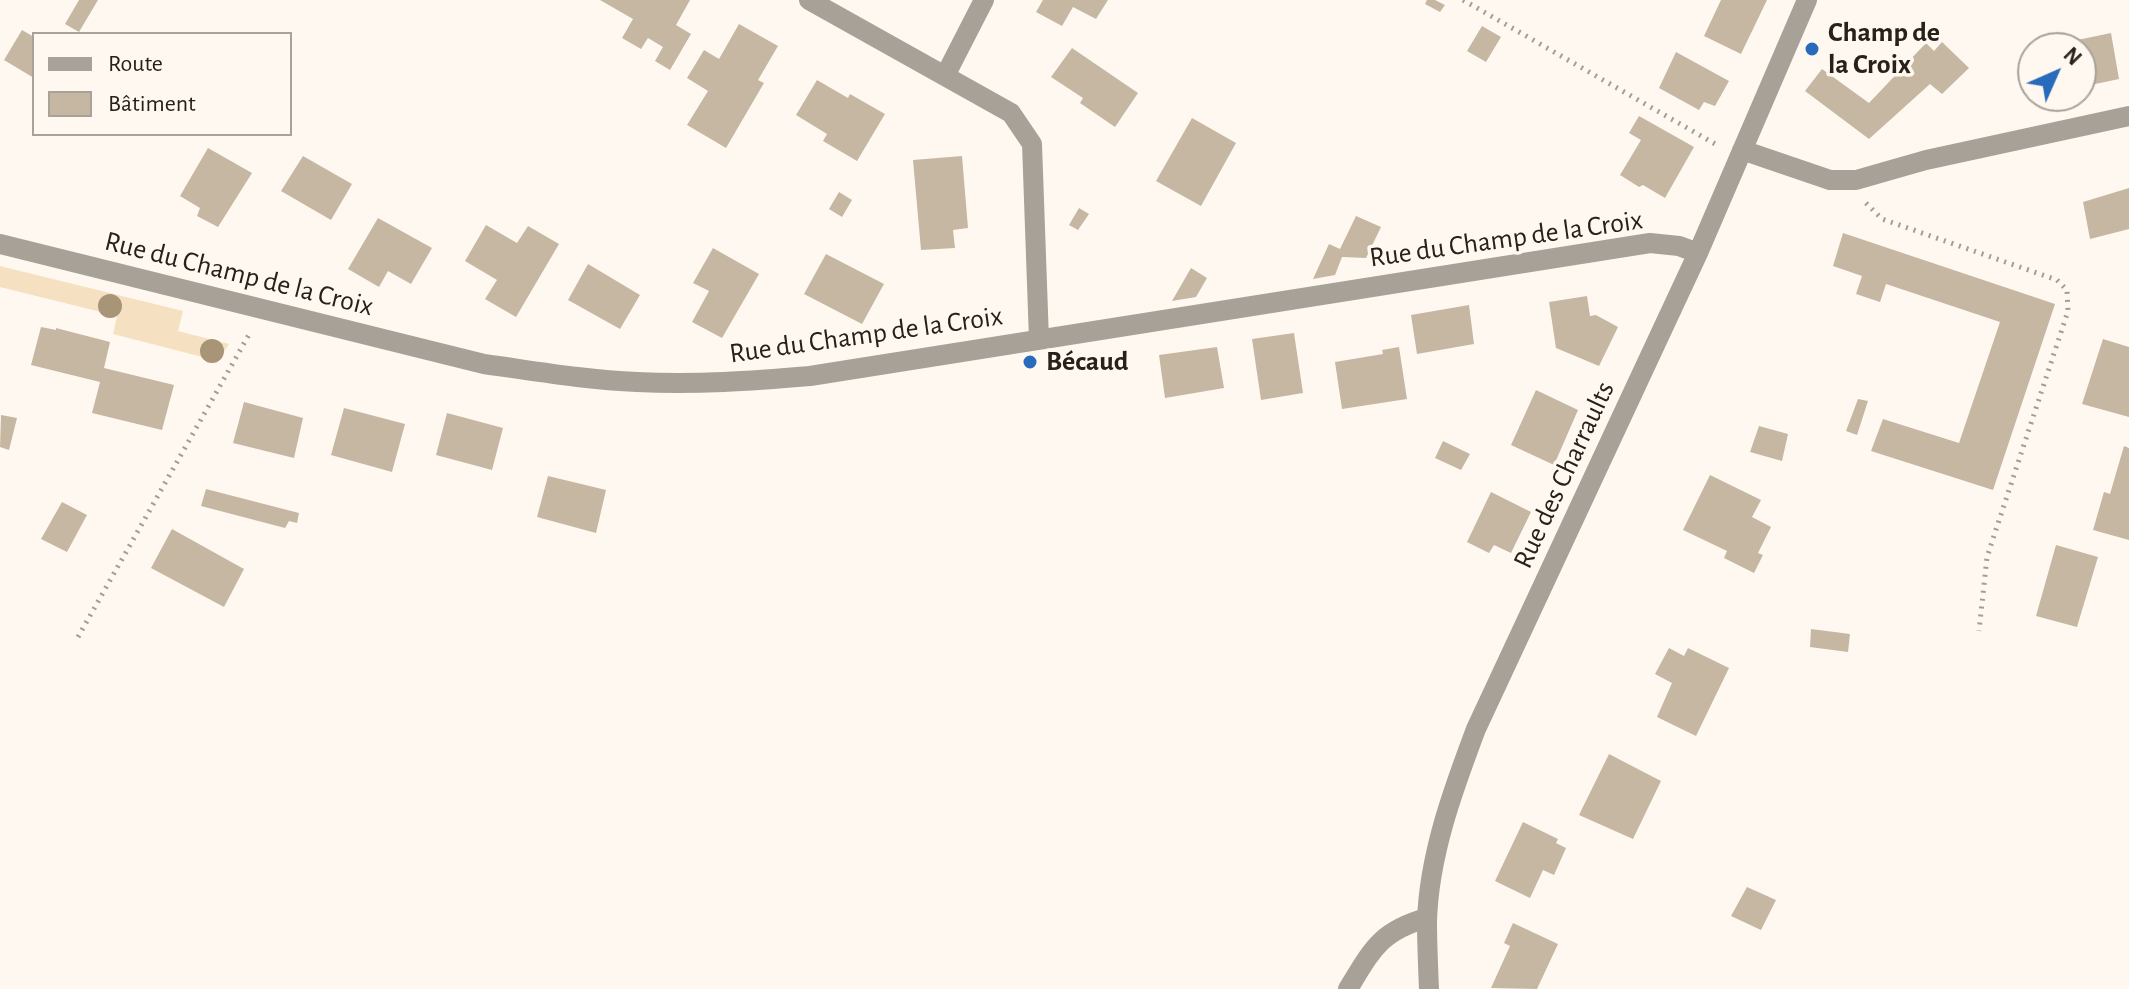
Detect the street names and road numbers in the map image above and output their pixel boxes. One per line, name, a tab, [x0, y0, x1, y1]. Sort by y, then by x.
street label: Rue du Champ de la Croix	[1367, 203, 1645, 275]
street label: Rue du Champ de la Croix	[101, 224, 377, 324]
street label: Rue du Champ de la Croix	[727, 299, 1005, 371]
street label: Rue des Charraults	[1506, 376, 1622, 574]

